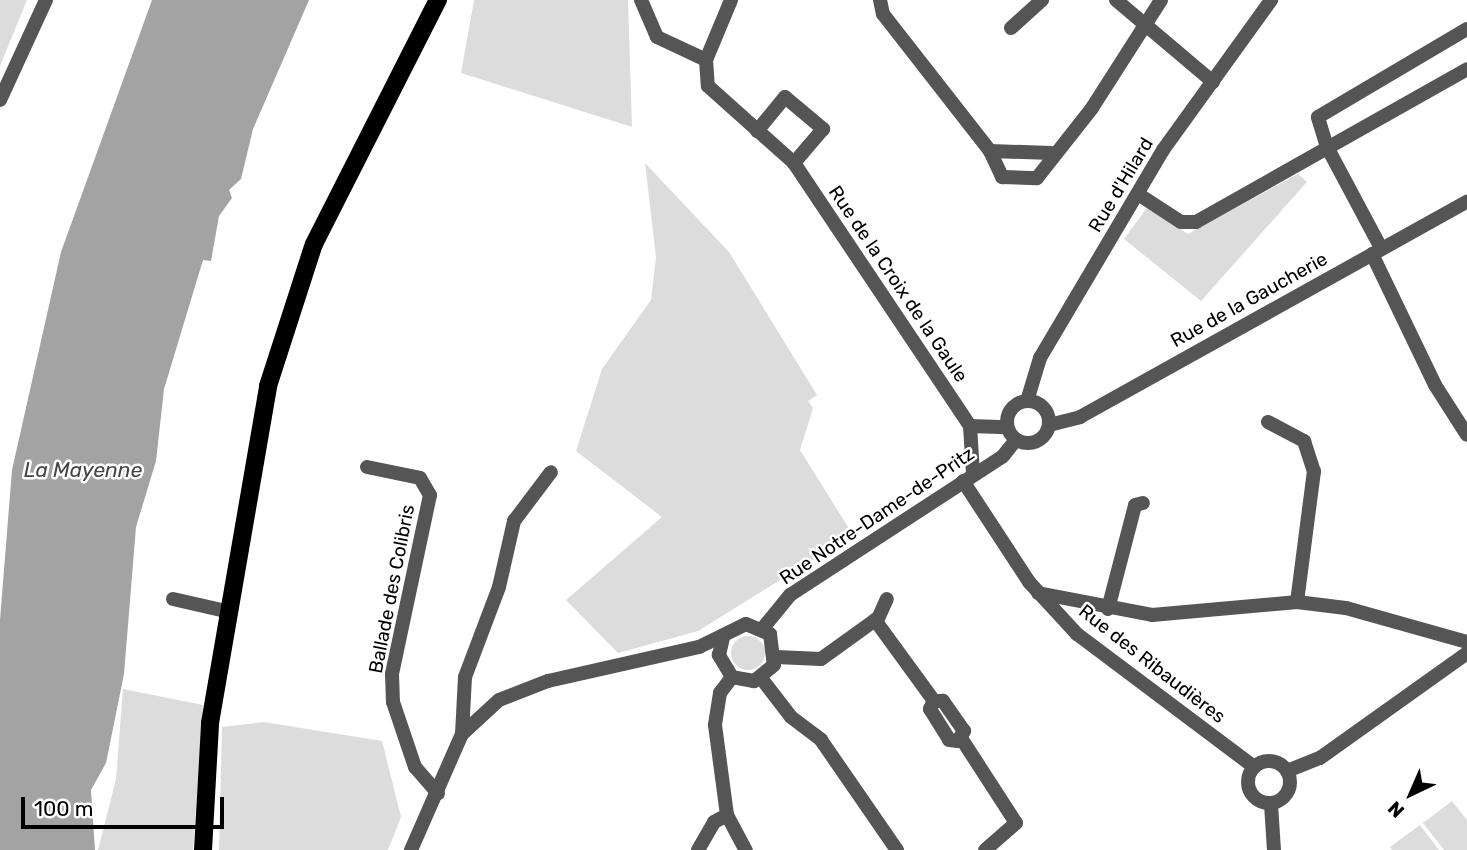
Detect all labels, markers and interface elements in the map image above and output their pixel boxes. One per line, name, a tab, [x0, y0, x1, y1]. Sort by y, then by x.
street label: Rue d'Hilard	[1084, 134, 1158, 236]
street label: Rue de la Croix de la Gaule	[824, 181, 972, 387]
street label: Rue de la Gaucherie	[1167, 247, 1331, 353]
street label: Rue Notre-Dame-de-Pritz	[775, 442, 979, 590]
water label: La Mayenne	[24, 457, 142, 483]
street label: Ballade des Colibris	[364, 503, 420, 675]
street label: Rue des Ribaudières	[1074, 600, 1230, 728]
north arrow	[1376, 759, 1446, 829]
scale bar	[24, 784, 228, 828]
text: 100 m	[34, 796, 93, 821]
text: N	[1383, 796, 1409, 822]

